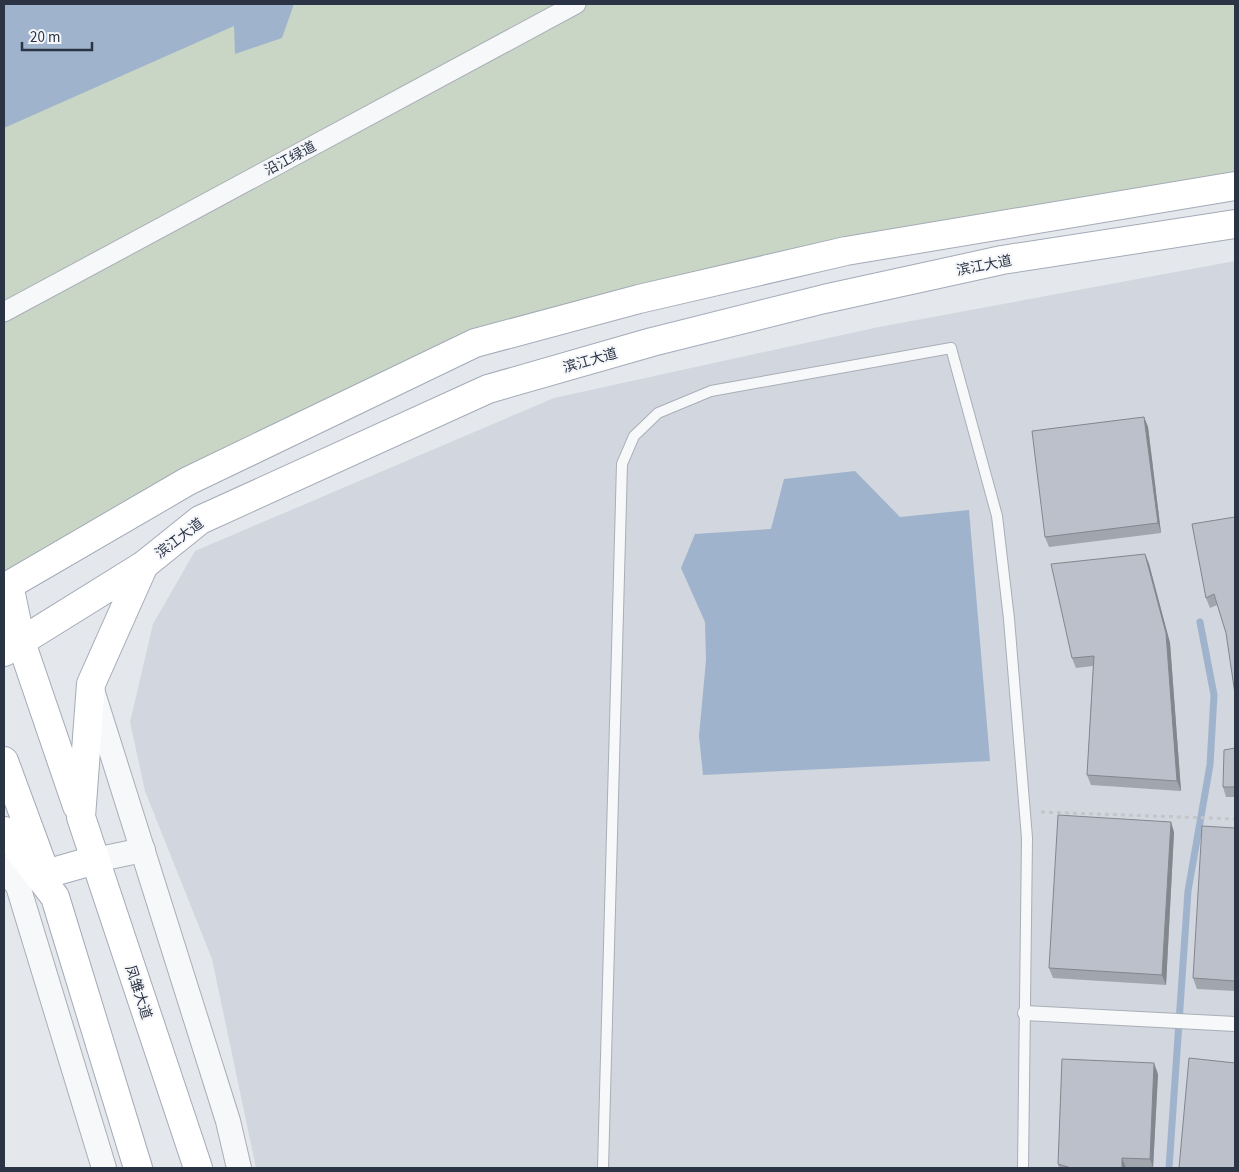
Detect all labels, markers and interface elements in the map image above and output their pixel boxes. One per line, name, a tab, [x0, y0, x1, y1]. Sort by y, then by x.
scale bar	[22, 20, 92, 52]
text: 20 m	[30, 27, 60, 48]
street label: 沿江绿道	[261, 137, 320, 181]
street label: 滨江大道	[955, 251, 1014, 281]
street label: 滨江大道	[561, 344, 620, 378]
street label: 滨江大道	[151, 514, 208, 564]
street label: 凤雏大道	[120, 963, 156, 1022]

